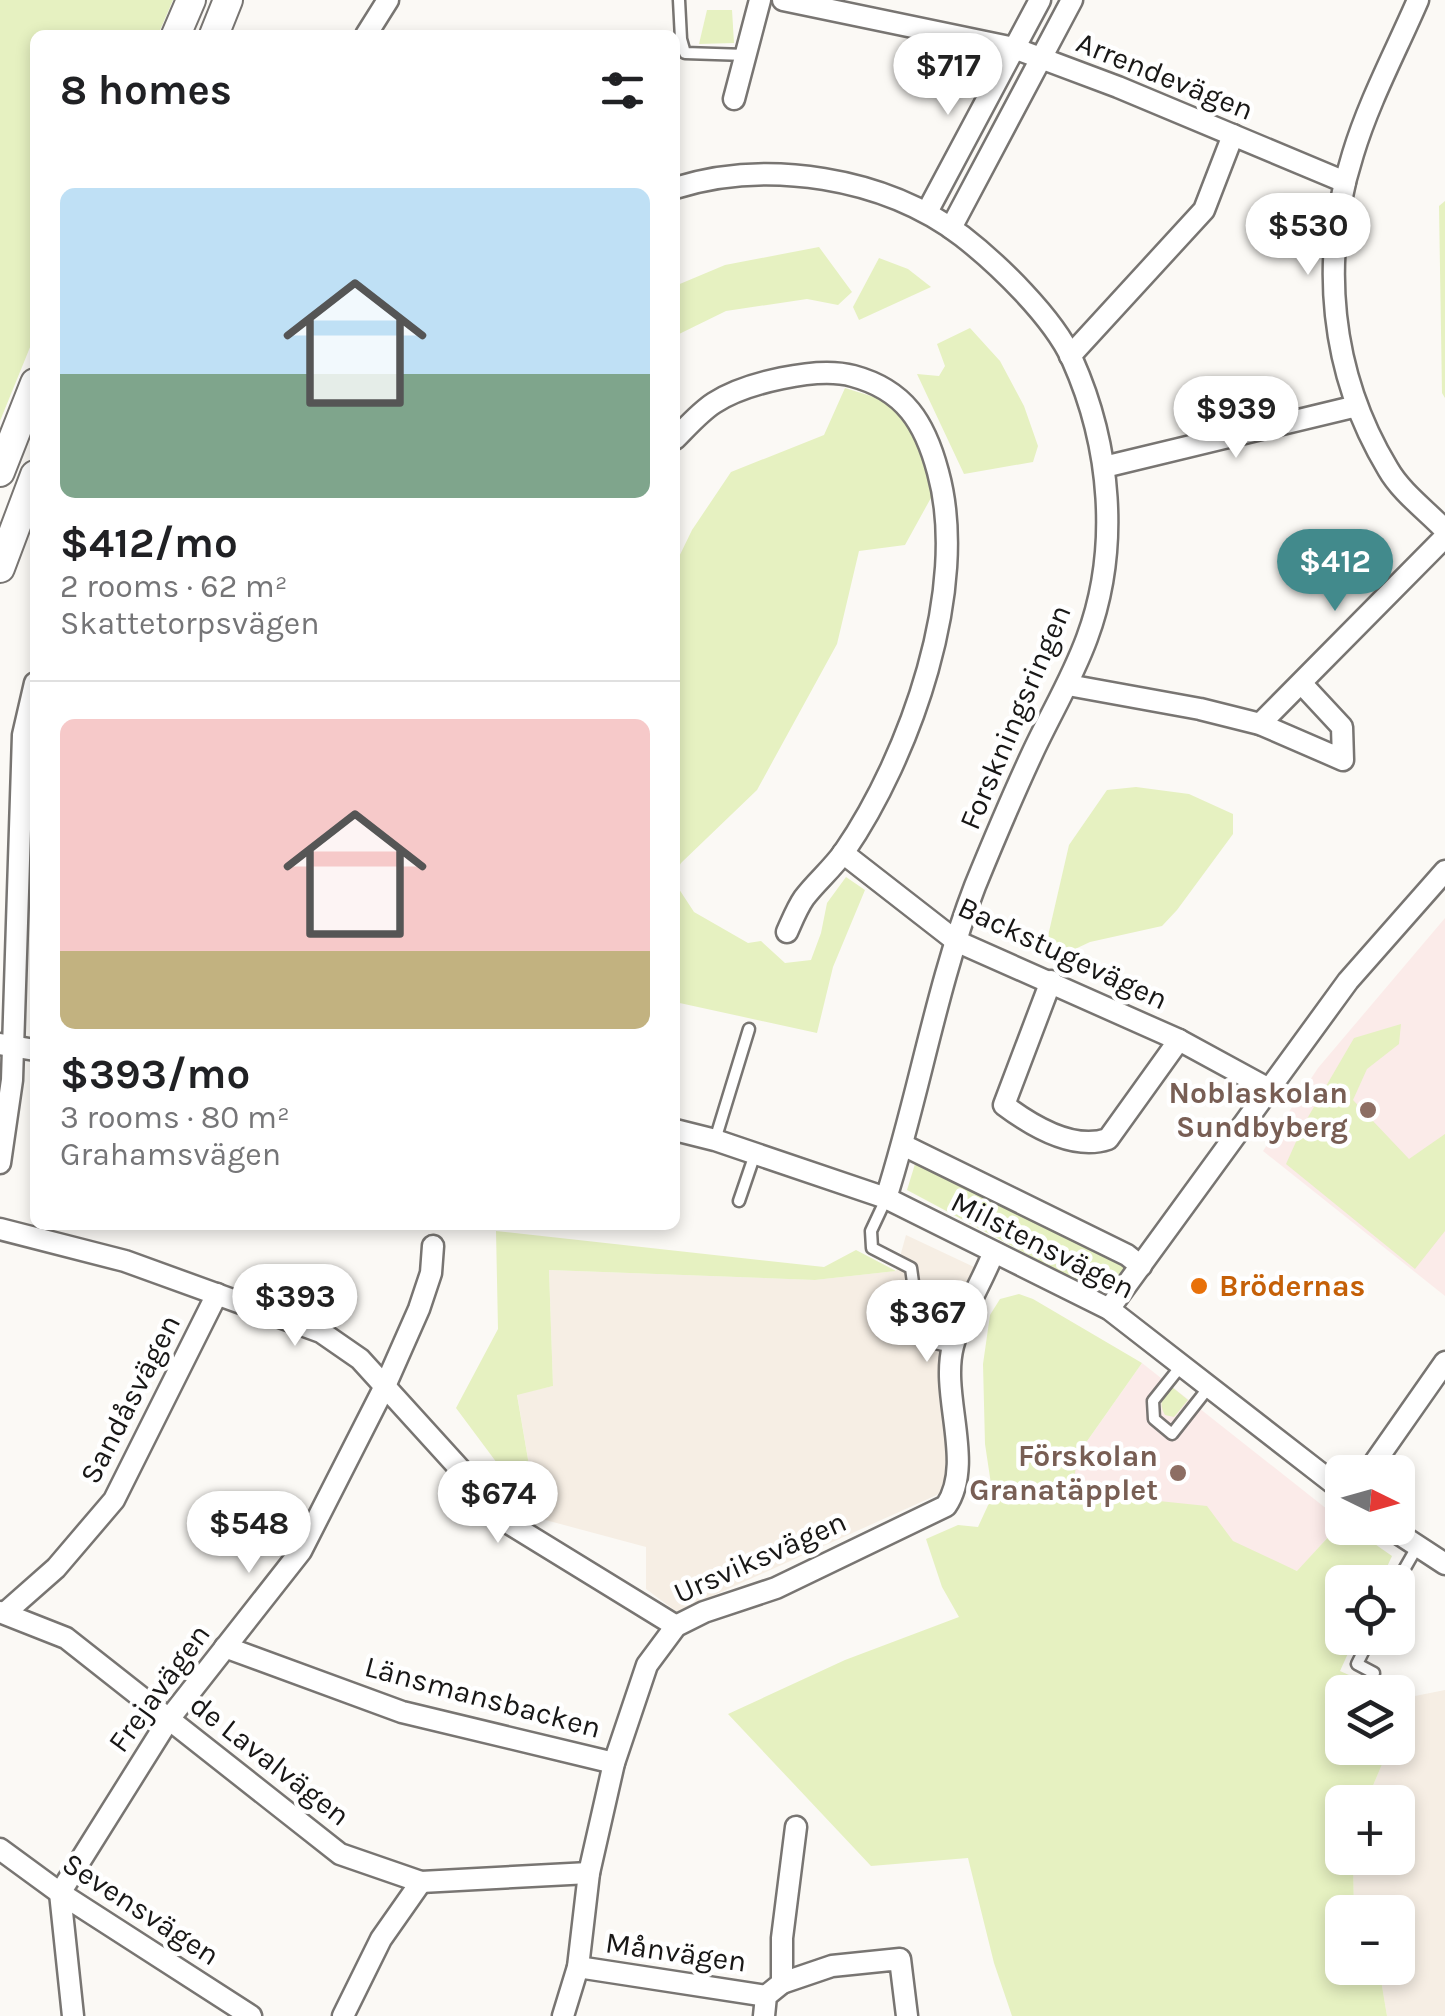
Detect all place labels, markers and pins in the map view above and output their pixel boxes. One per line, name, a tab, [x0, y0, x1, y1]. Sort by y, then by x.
pin: $717	[889, 33, 1007, 118]
pin: $530	[1249, 193, 1367, 278]
pin: $939	[1177, 376, 1295, 461]
pin: $412	[1276, 529, 1394, 614]
place label: Noblaskolan Sundbyberg	[1168, 1075, 1348, 1145]
marker: Noblaskolan Sundbyberg	[1357, 1099, 1379, 1121]
pin: $393	[236, 1264, 354, 1349]
place label: Brödernas	[1219, 1268, 1365, 1304]
marker: Brödernas	[1188, 1275, 1210, 1297]
pin: $367	[868, 1280, 986, 1365]
place label: Förskolan Granatäpplet	[969, 1438, 1158, 1508]
pin: $674	[439, 1461, 557, 1546]
marker: Förskolan Granatäpplet	[1167, 1462, 1189, 1484]
pin: $548	[190, 1491, 308, 1576]

